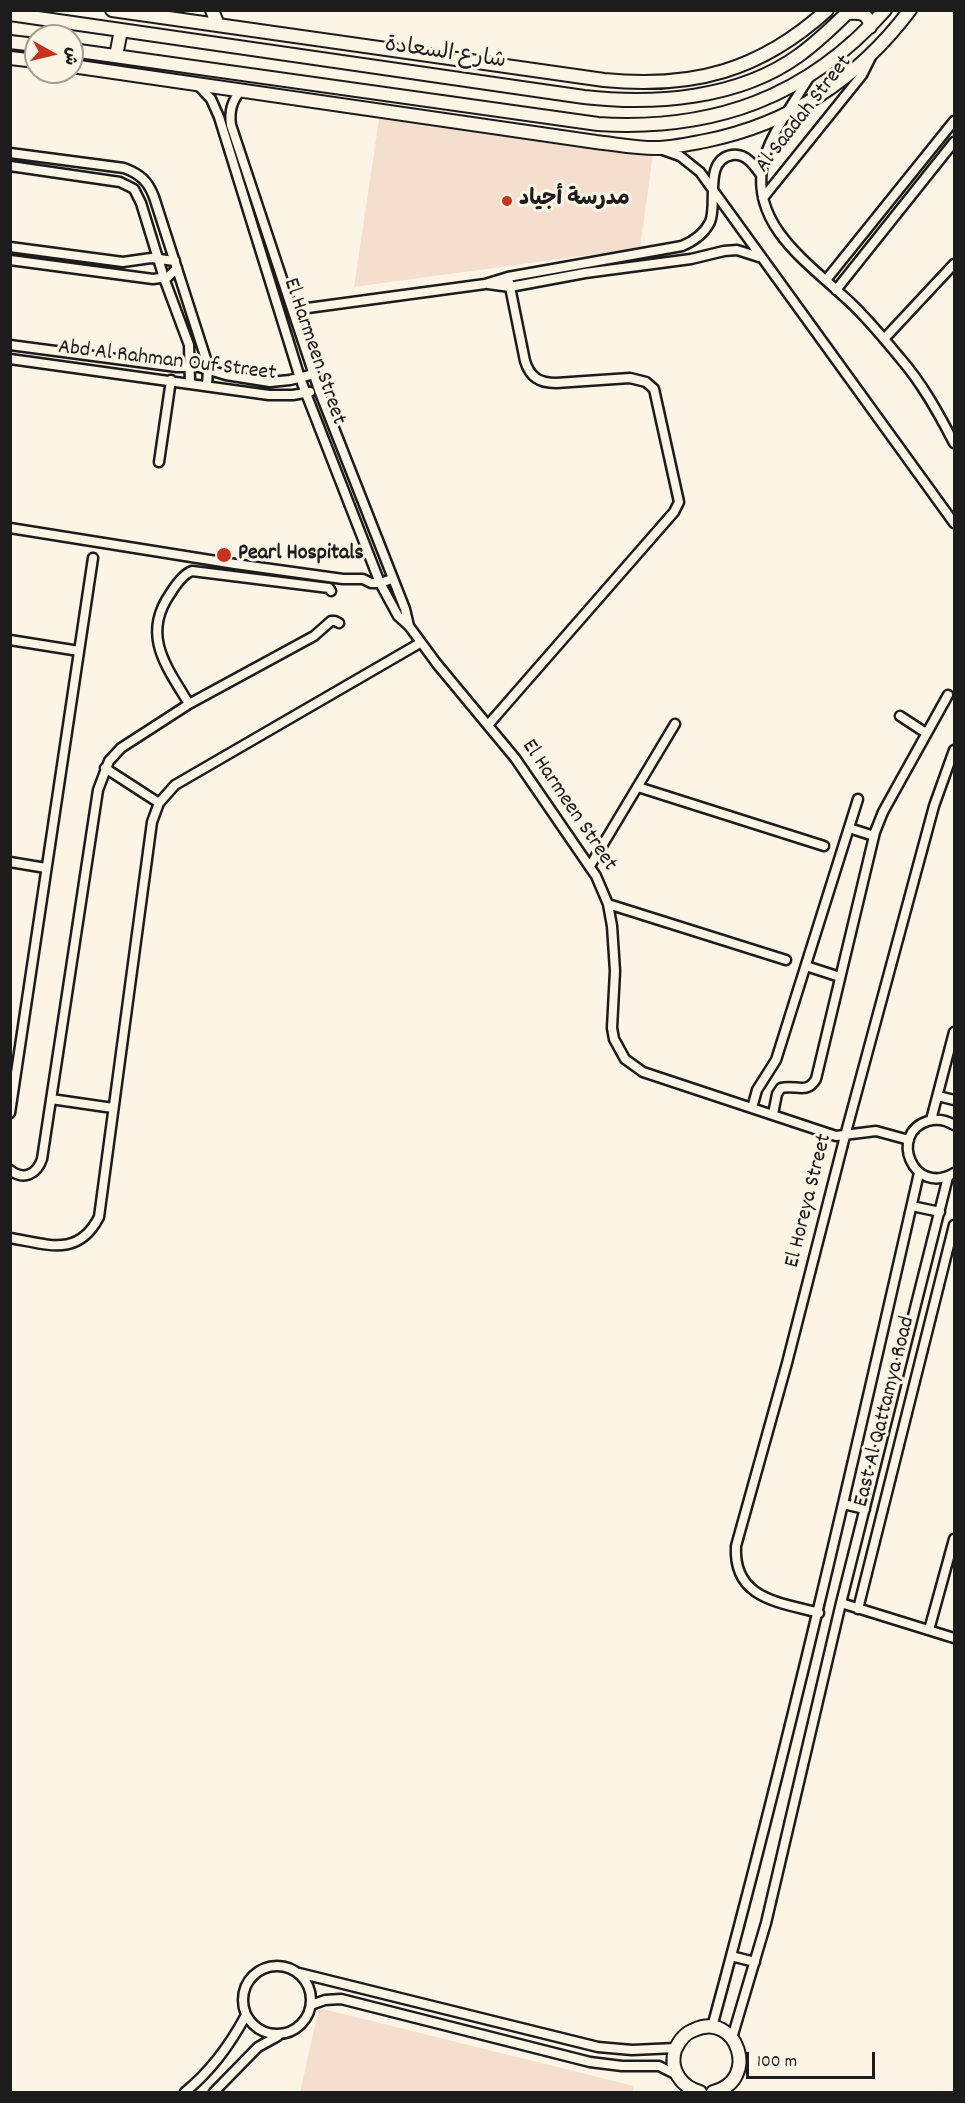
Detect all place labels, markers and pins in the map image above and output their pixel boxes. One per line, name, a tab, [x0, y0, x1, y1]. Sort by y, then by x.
place label: مدرسة أجياد	[519, 188, 630, 214]
marker: مدرسة أجياد	[500, 194, 514, 208]
place label: Pearl Hospitals	[238, 542, 364, 568]
marker: Pearl Hospitals	[215, 546, 233, 564]

